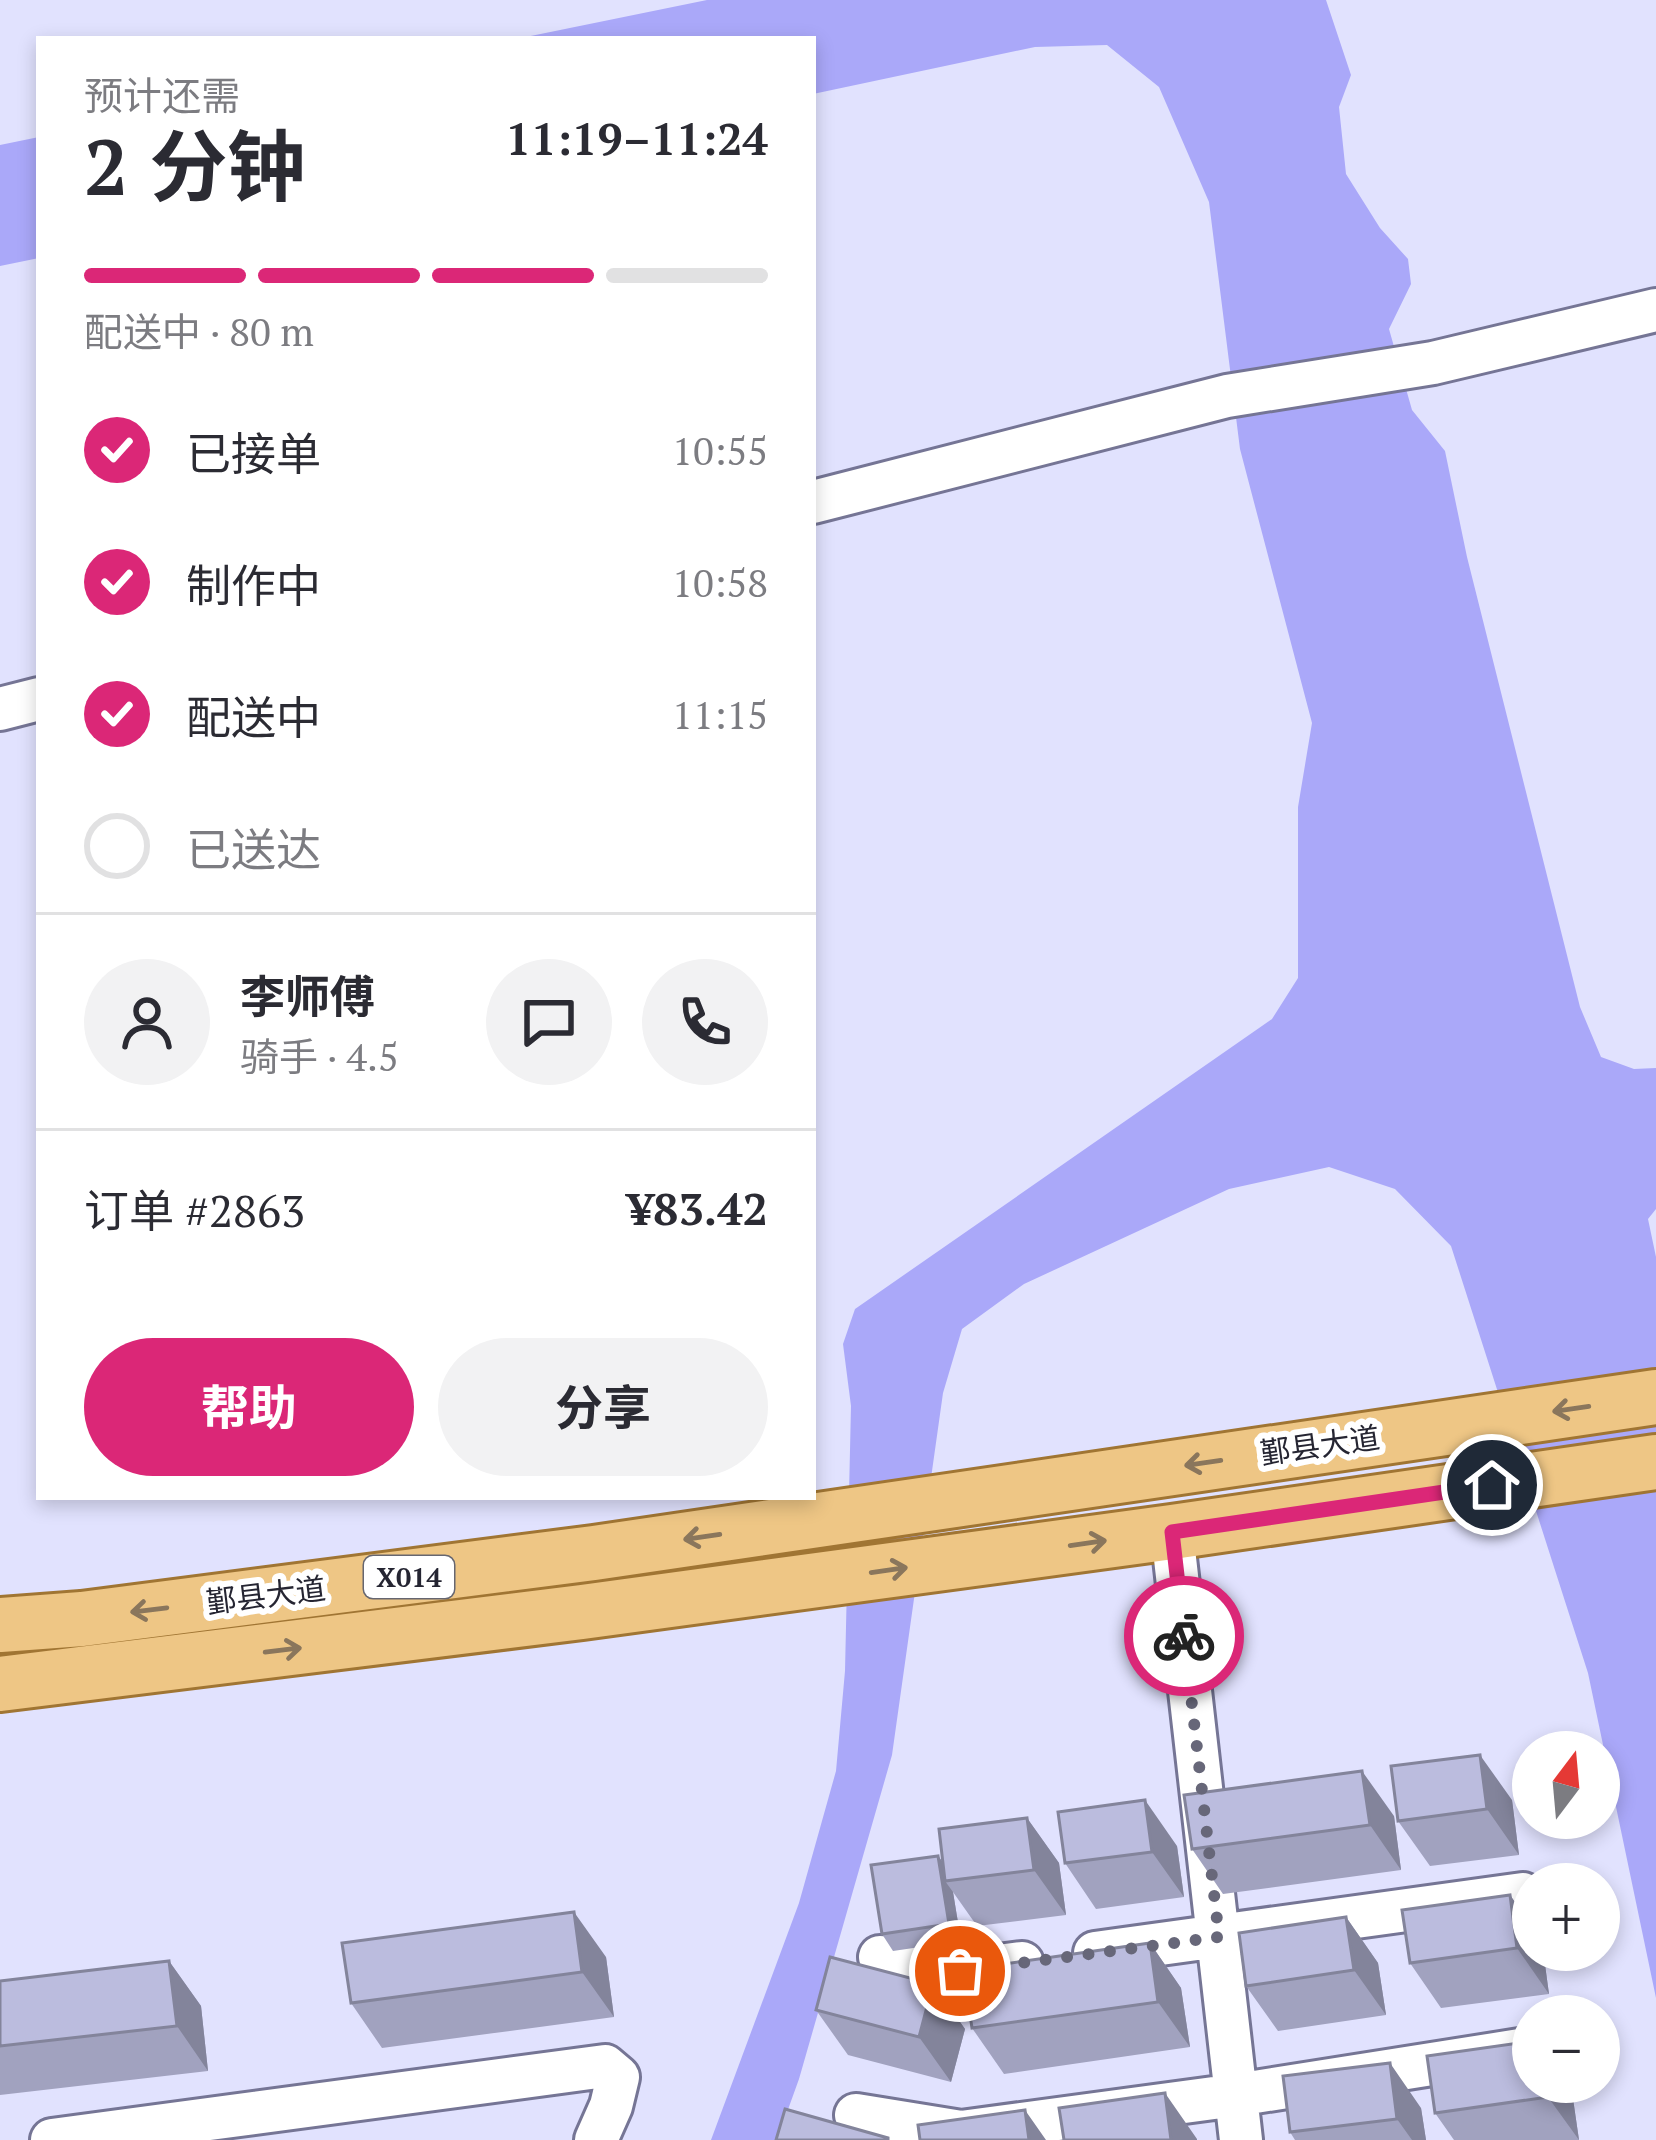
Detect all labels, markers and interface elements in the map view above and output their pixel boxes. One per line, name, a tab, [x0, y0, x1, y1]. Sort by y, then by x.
text: 预计还需	[84, 69, 240, 121]
text: 11:19–11:24	[506, 108, 768, 168]
text: 2 分钟	[84, 114, 305, 217]
text: 配送中 · 80 m	[84, 305, 314, 357]
icon: check	[84, 417, 150, 483]
text: 已接单	[186, 423, 321, 483]
text: 10:55	[672, 424, 768, 476]
icon: check	[84, 549, 150, 615]
text: 制作中	[186, 555, 321, 615]
text: 10:58	[672, 556, 768, 608]
icon: check	[84, 681, 150, 747]
text: 配送中	[186, 687, 321, 747]
text: 11:15	[672, 688, 768, 740]
text: 已送达	[186, 819, 321, 879]
button: person	[84, 959, 210, 1085]
button: chat	[486, 959, 612, 1085]
button: phone	[642, 959, 768, 1085]
text: 李师傅	[240, 966, 375, 1026]
text: 骑手 · 4.5	[240, 1030, 399, 1082]
text: ¥83.42	[628, 1178, 768, 1238]
text: 订单 #2863	[84, 1180, 305, 1240]
button: 帮助	[84, 1338, 414, 1476]
button: 分享	[438, 1338, 768, 1476]
one-way arrow	[1552, 1398, 1591, 1421]
street label: 鄞县大道	[1258, 1417, 1382, 1473]
pin	[1441, 1434, 1543, 1536]
one-way arrow	[1184, 1452, 1223, 1475]
icon: home	[1459, 1452, 1525, 1518]
one-way arrow	[683, 1526, 722, 1549]
one-way arrow	[1068, 1532, 1107, 1554]
road number: X014	[364, 1556, 454, 1598]
one-way arrow	[869, 1558, 908, 1581]
street label: 鄞县大道	[204, 1568, 328, 1622]
courier	[1124, 1576, 1244, 1696]
one-way arrow	[130, 1600, 169, 1622]
icon: bike	[1151, 1603, 1217, 1669]
one-way arrow	[263, 1639, 302, 1661]
north arrow	[1512, 1731, 1620, 1839]
map controls	[1512, 1731, 1620, 2103]
button: +	[1512, 1863, 1620, 1971]
pin	[909, 1920, 1011, 2022]
icon: bag	[927, 1938, 993, 2004]
button: −	[1512, 1995, 1620, 2103]

